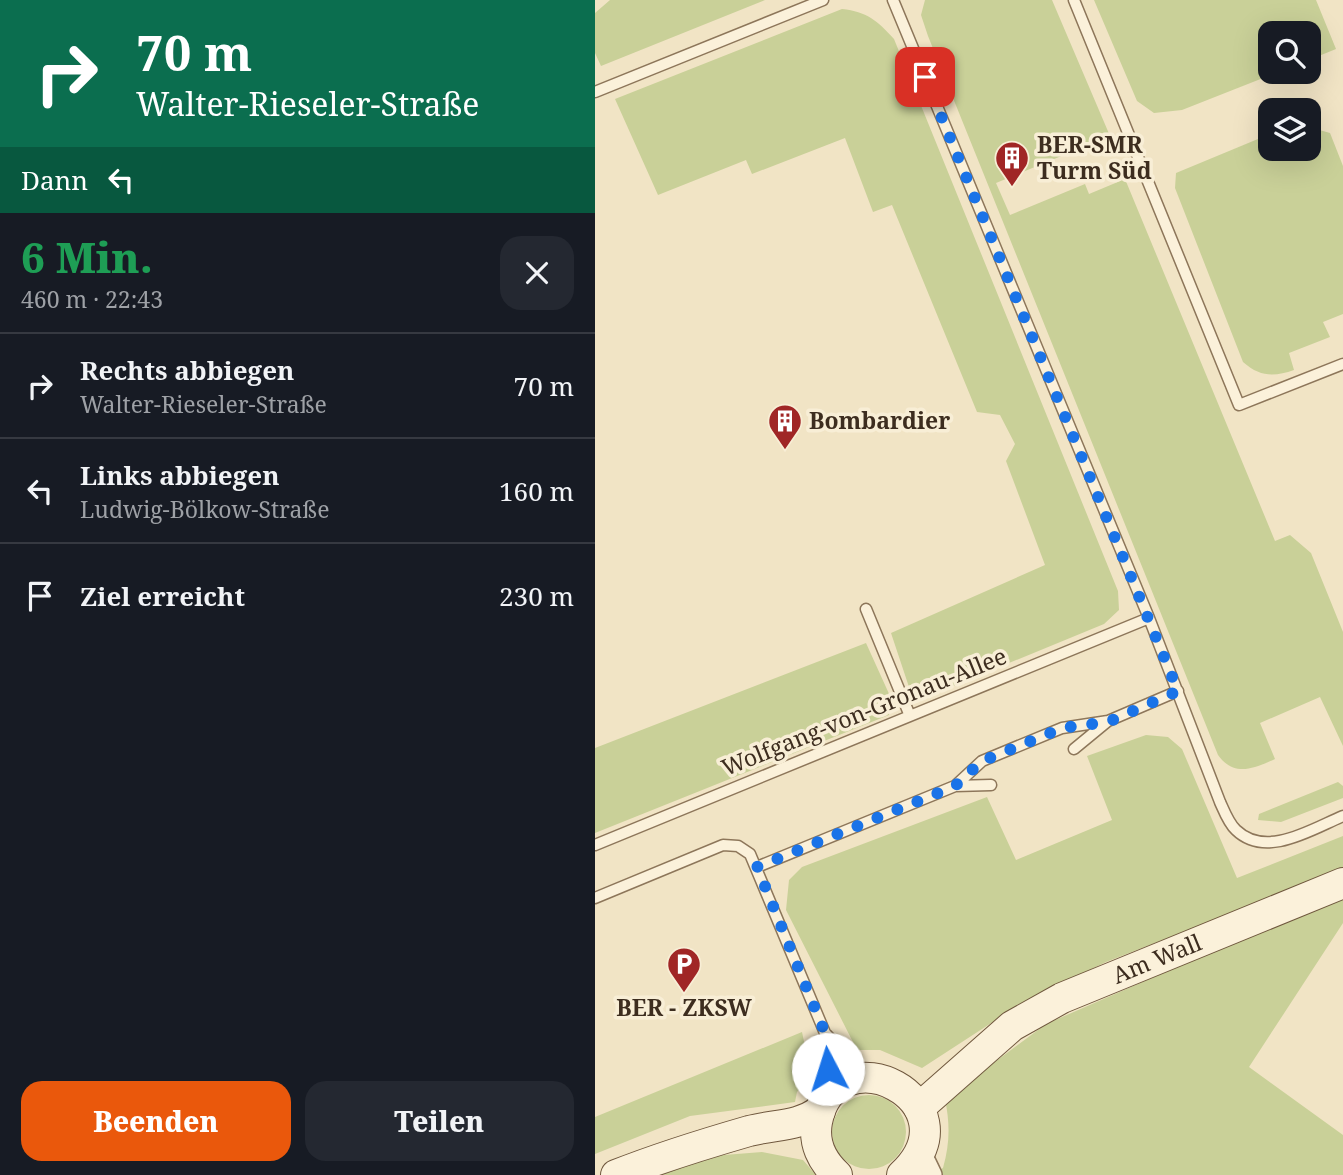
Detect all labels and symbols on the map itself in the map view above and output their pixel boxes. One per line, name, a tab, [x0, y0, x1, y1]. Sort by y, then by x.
pin	[895, 47, 955, 107]
place label: BER-SMR Turm Süd	[1037, 128, 1152, 186]
building icon: BER-SMR Turm Süd	[993, 139, 1031, 188]
building icon: Bombardier	[766, 402, 804, 451]
place label: Bombardier	[809, 404, 950, 436]
street label: Wolfgang-von-Gronau-Allee	[716, 639, 1011, 783]
street label: Am Wall	[1107, 926, 1206, 991]
parking icon: BER - ZKSW	[665, 945, 703, 994]
place label: BER - ZKSW	[616, 991, 752, 1023]
position arrow	[791, 1032, 865, 1106]

